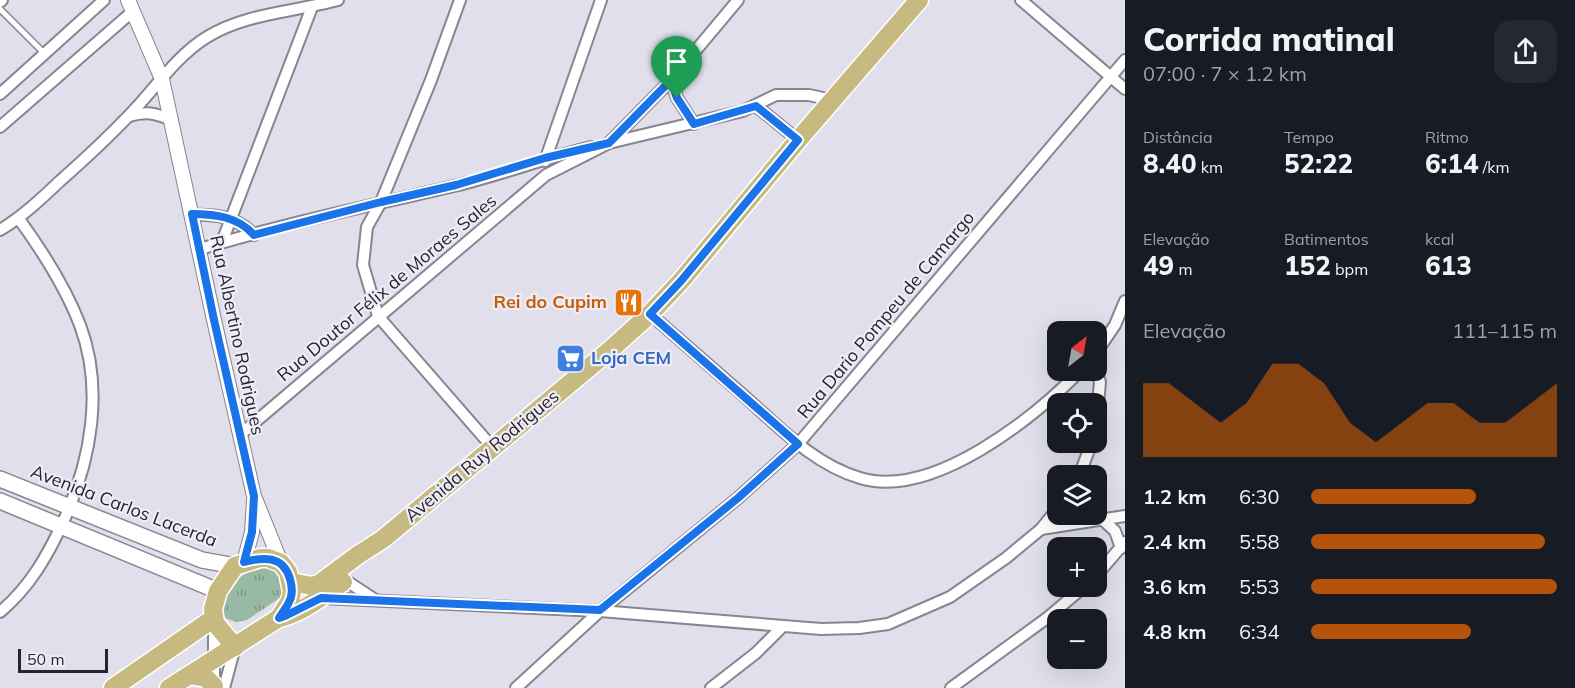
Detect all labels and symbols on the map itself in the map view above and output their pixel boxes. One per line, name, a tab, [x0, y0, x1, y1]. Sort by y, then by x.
pin	[651, 36, 702, 98]
street label: Rua Doutor Félix de Moraes Sales	[272, 189, 501, 386]
street label: Rua Dario Pompeu de Camargo	[792, 206, 979, 423]
street label: Rua Albertino Rodrigues	[205, 233, 270, 437]
restaurant icon: Rei do Cupim	[612, 286, 644, 318]
place label: Rei do Cupim	[493, 290, 607, 313]
north arrow	[1047, 321, 1107, 381]
supermarket icon: Loja CEM	[554, 342, 586, 374]
place label: Loja CEM	[591, 346, 671, 369]
street label: Avenida Ruy Rodrigues	[400, 384, 564, 527]
street label: Avenida Carlos Lacerda	[28, 459, 221, 552]
scale bar	[18, 646, 108, 674]

